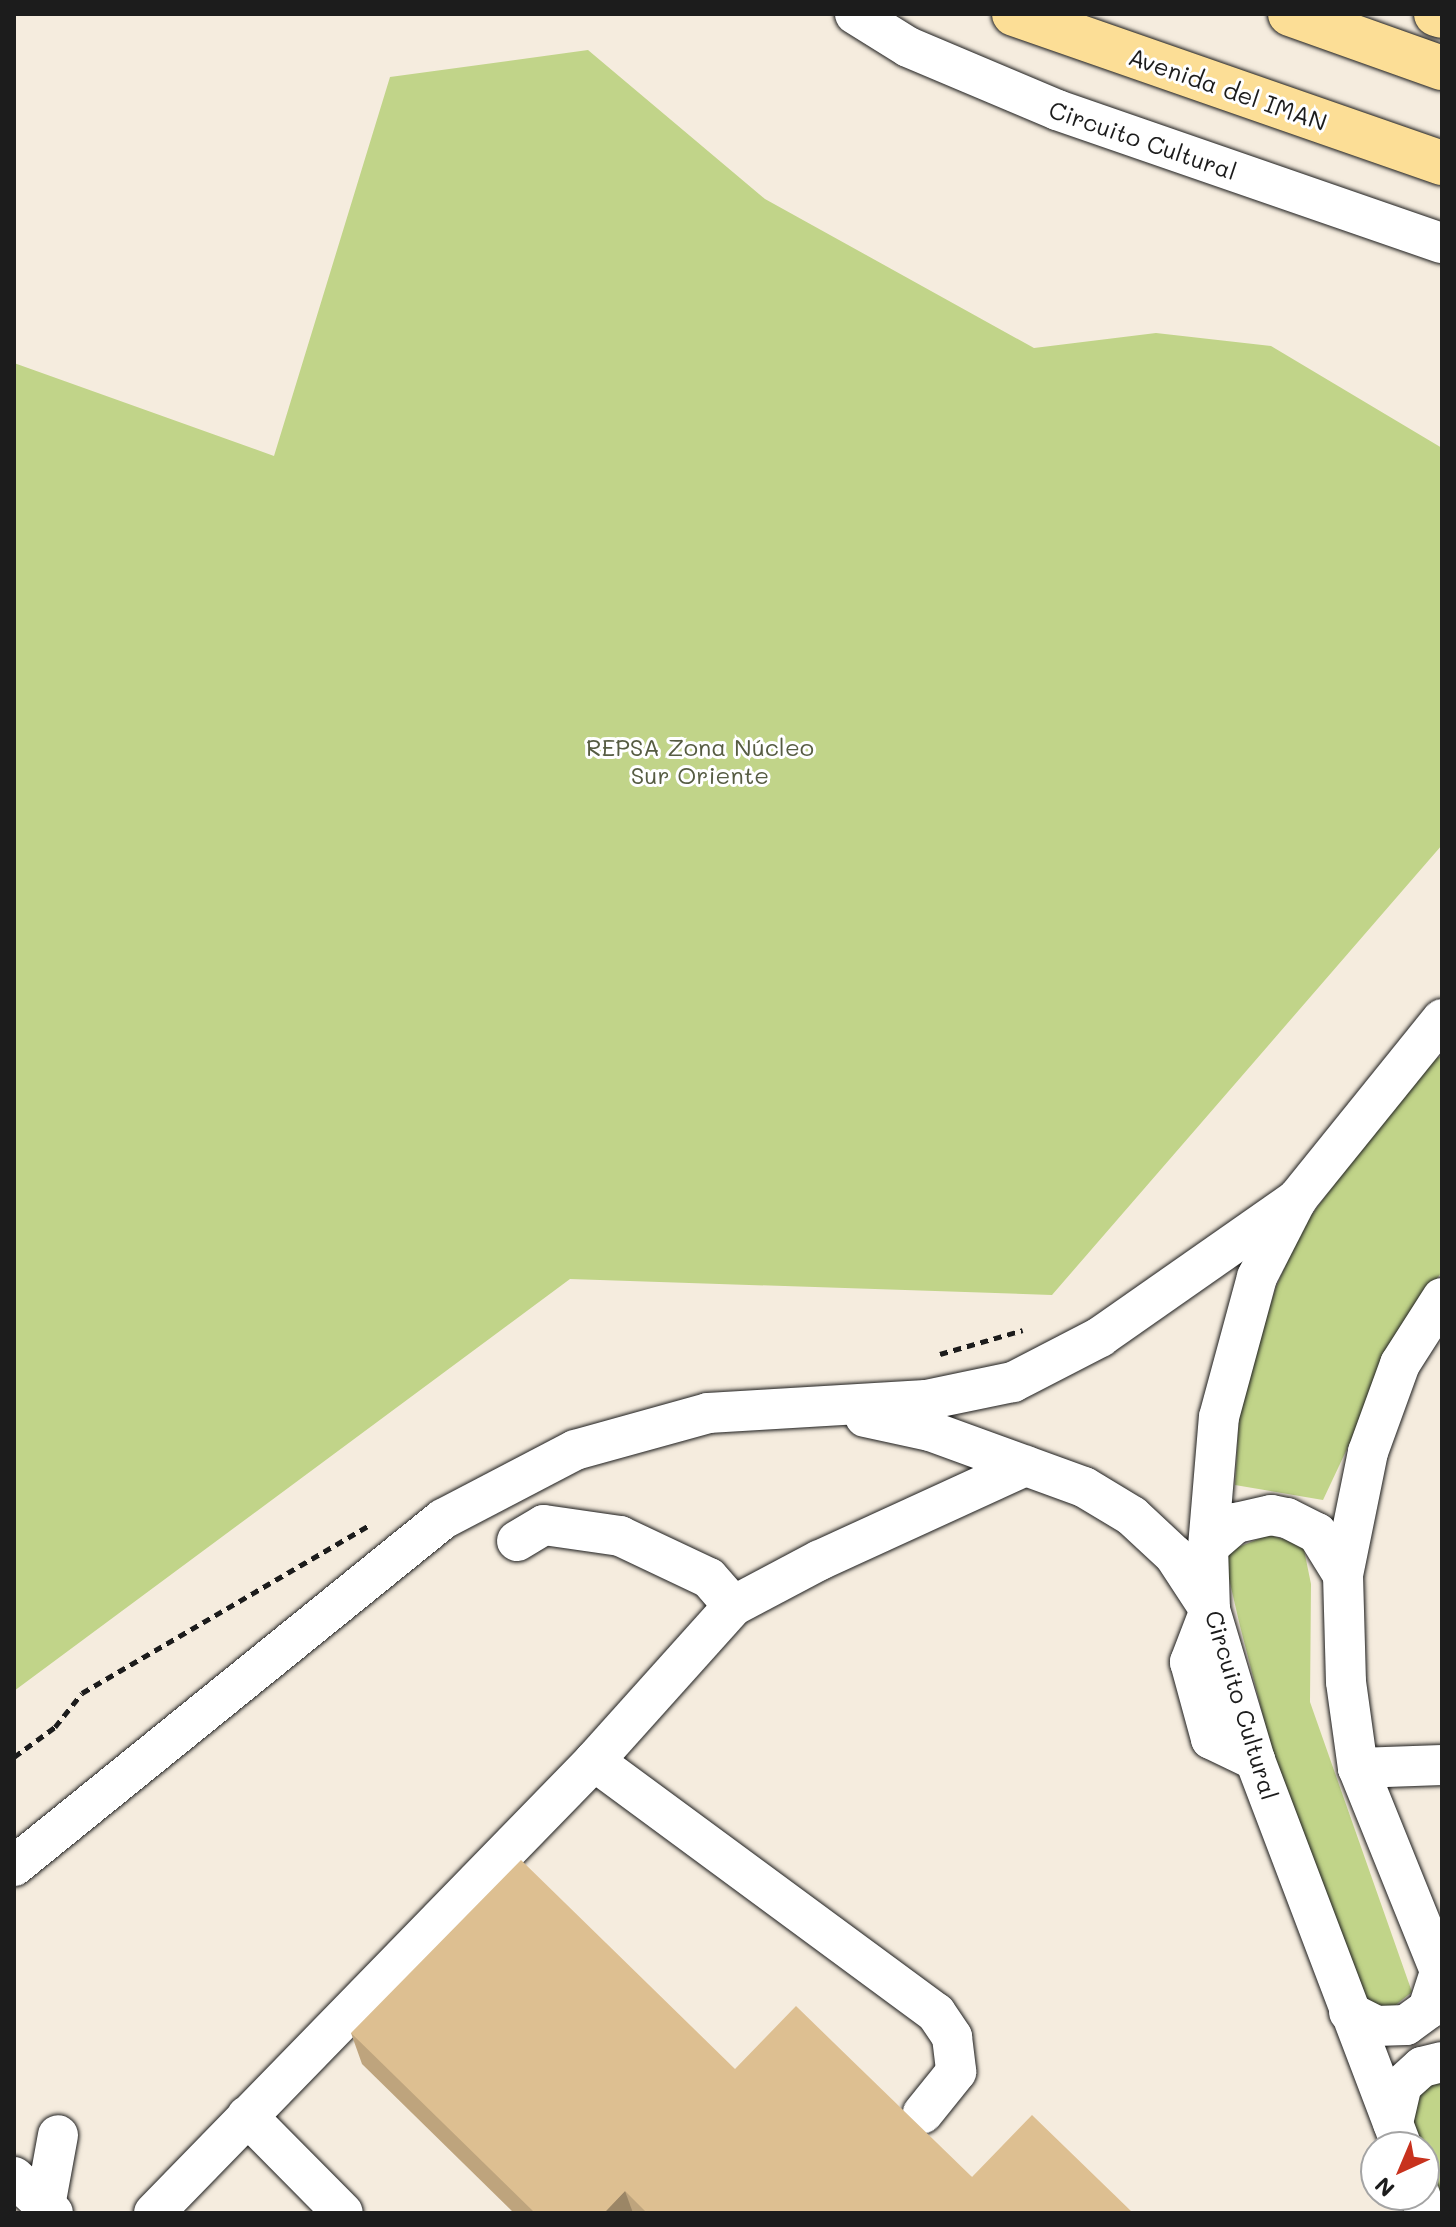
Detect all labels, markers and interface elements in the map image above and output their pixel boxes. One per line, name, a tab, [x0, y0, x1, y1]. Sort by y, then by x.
street label: Avenida del IMAN	[1125, 42, 1331, 136]
street label: Circuito Cultural	[1045, 94, 1241, 186]
park label: REPSA Zona Núcleo Sur Oriente	[586, 733, 814, 789]
street label: Circuito Cultural	[1199, 1607, 1285, 1803]
north arrow	[1360, 2131, 1440, 2211]
text: N	[1368, 2171, 1400, 2203]

